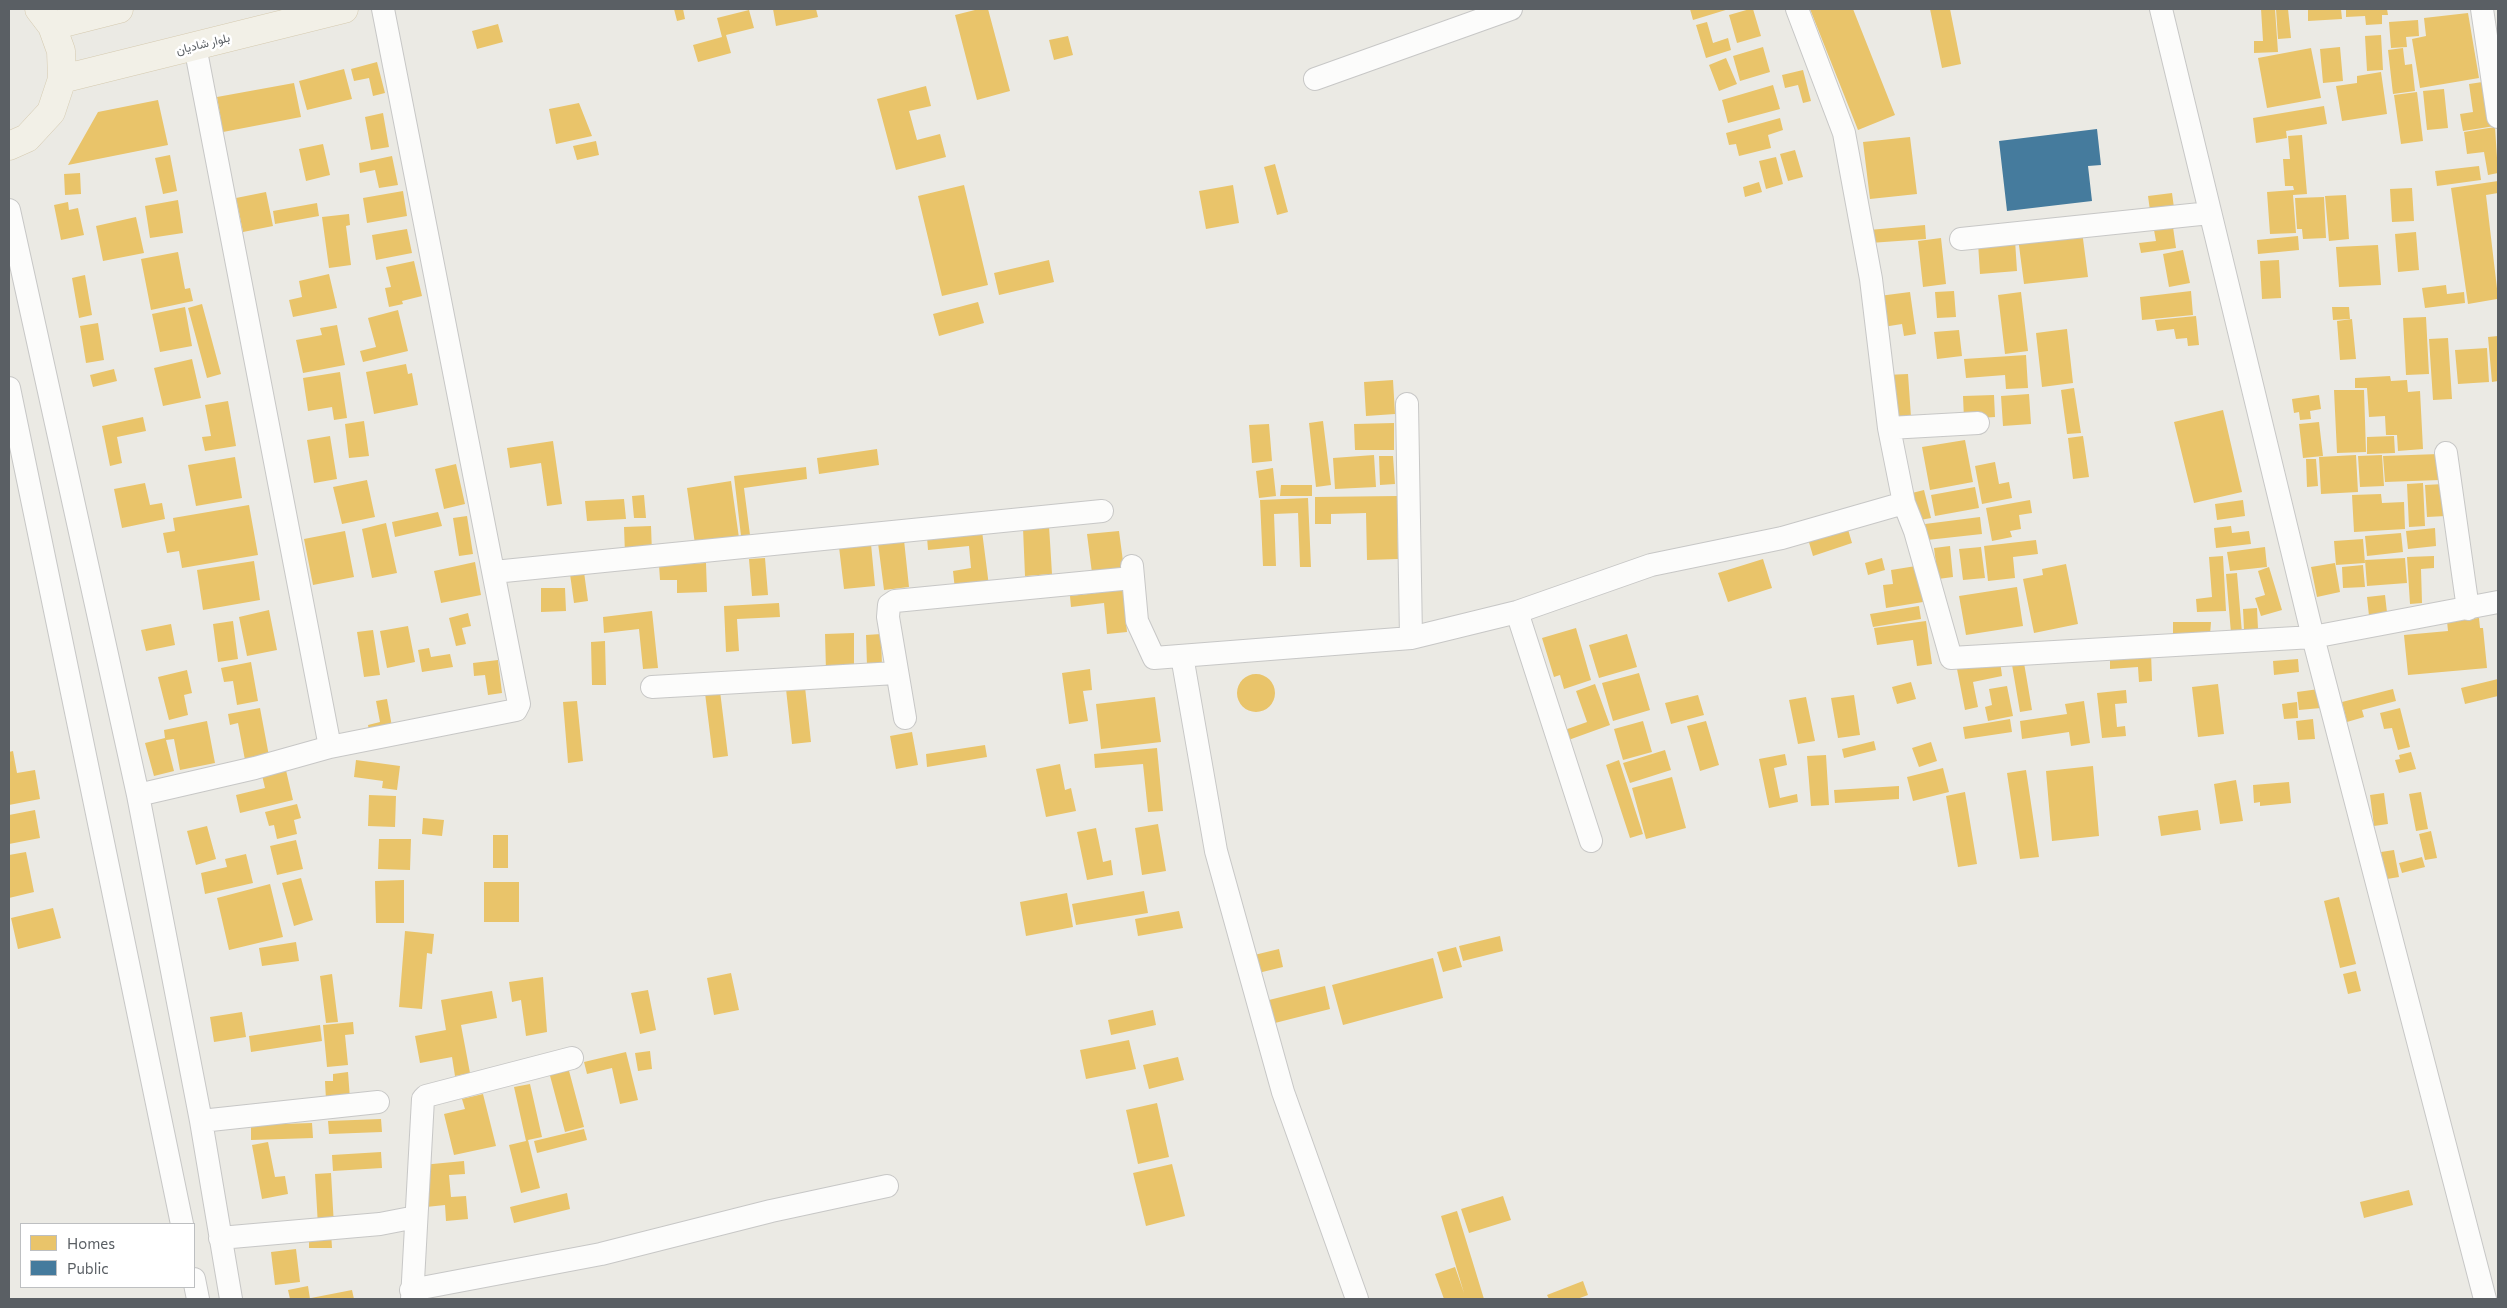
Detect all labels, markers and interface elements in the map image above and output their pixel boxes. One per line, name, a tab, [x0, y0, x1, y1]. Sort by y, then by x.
street label: بلوار شادیان	[174, 30, 232, 58]
legend	[20, 1223, 195, 1288]
text: Homes	[67, 1234, 115, 1252]
text: Public	[67, 1259, 109, 1277]

